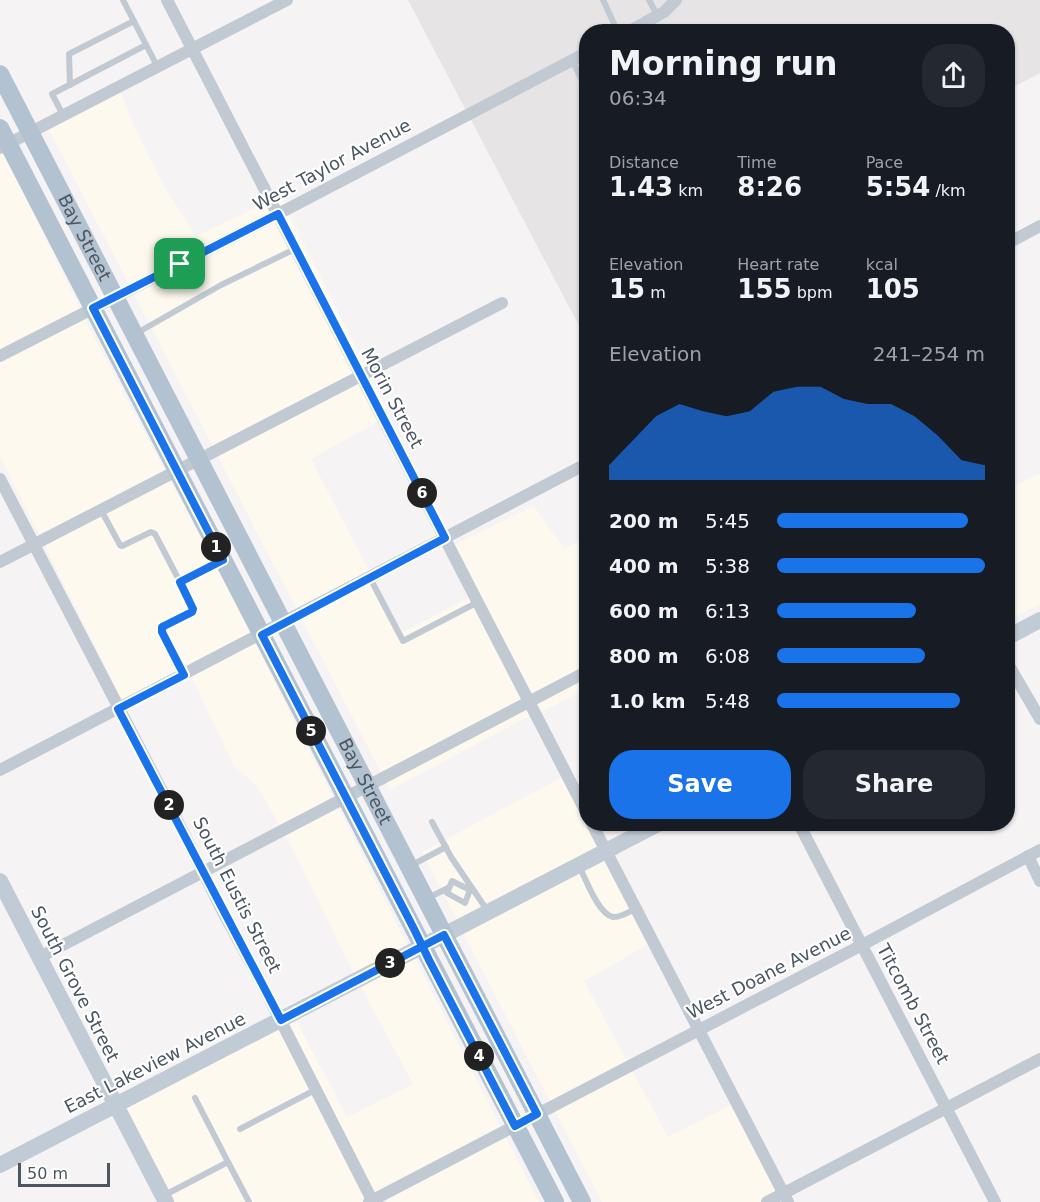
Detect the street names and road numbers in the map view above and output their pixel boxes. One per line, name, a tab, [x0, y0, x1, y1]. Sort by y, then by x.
street label: West Taylor Avenue	[249, 114, 414, 215]
street label: Bay Street	[54, 190, 116, 284]
street label: Morin Street	[357, 344, 428, 452]
street label: Bay Street	[334, 734, 396, 828]
street label: South Eustis Street	[189, 813, 286, 976]
street label: South Grove Street	[27, 902, 124, 1065]
street label: West Doane Avenue	[683, 922, 854, 1023]
street label: Titcomb Street	[873, 939, 954, 1067]
street label: East Lakeview Avenue	[61, 1008, 249, 1117]

